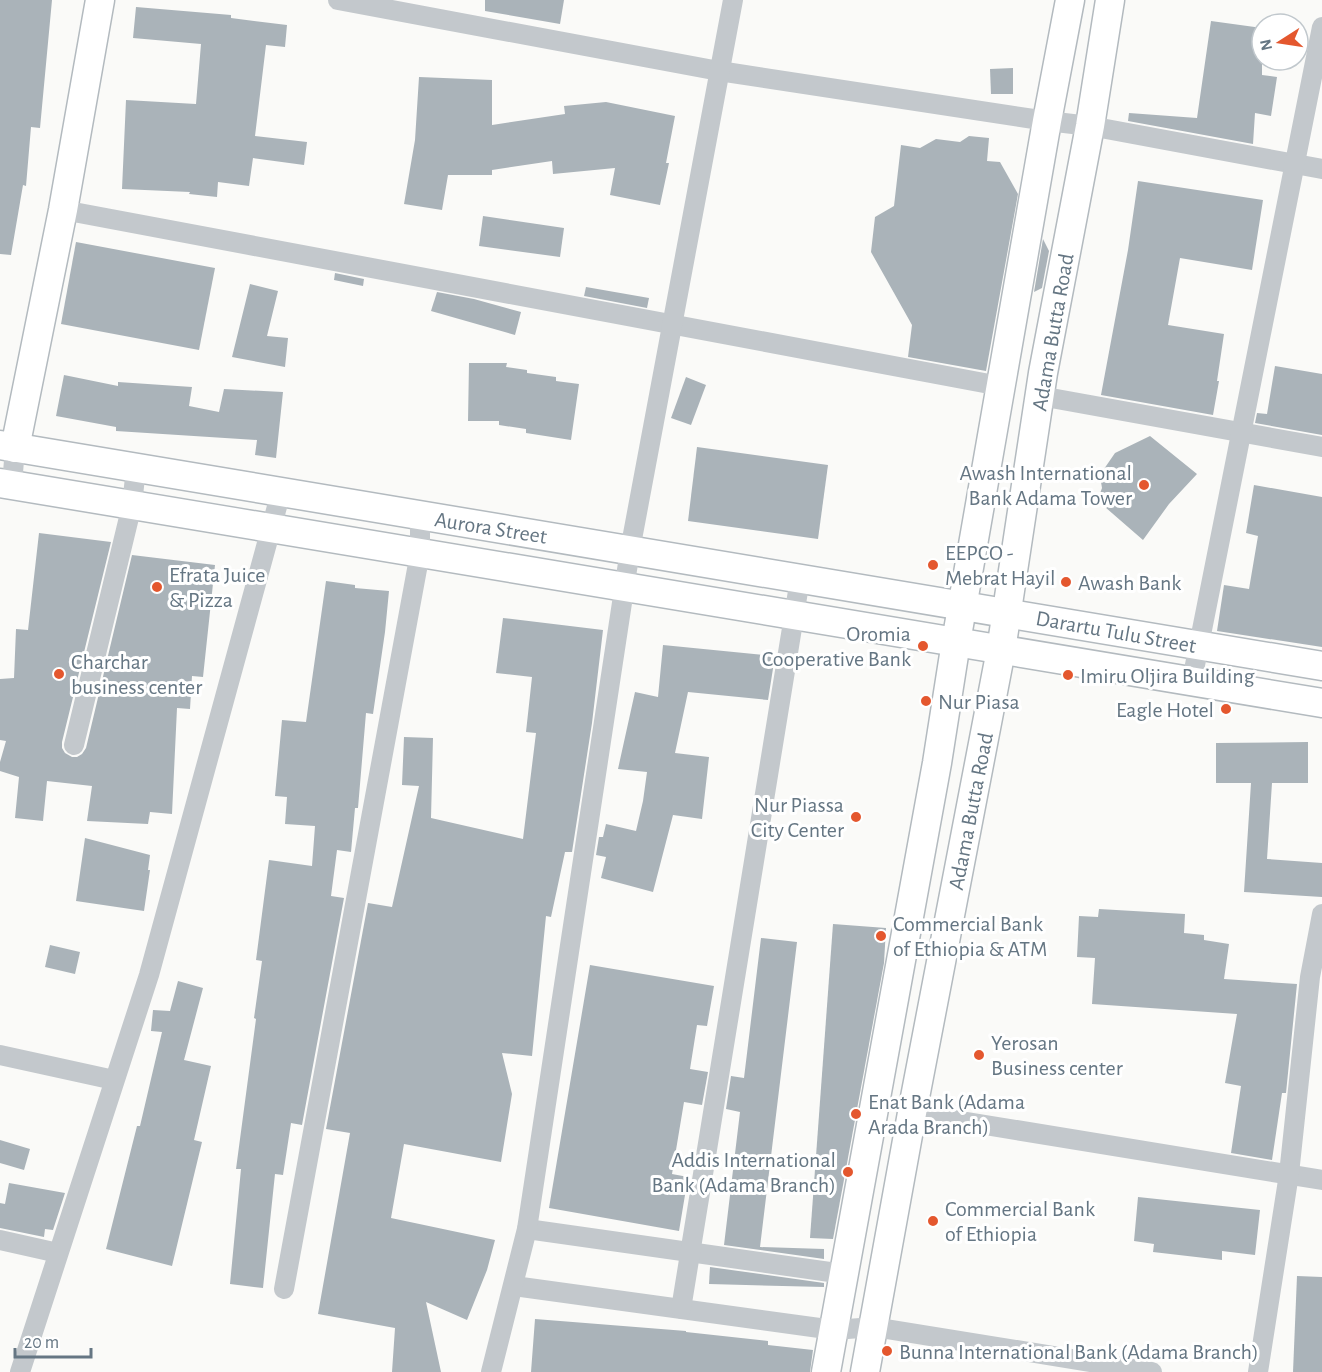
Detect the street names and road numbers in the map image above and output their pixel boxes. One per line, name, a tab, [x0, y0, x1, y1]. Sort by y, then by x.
street label: Adama Butta Road	[1028, 252, 1078, 413]
street label: Aurora Street	[433, 508, 549, 548]
street label: Darartu Tulu Street	[1034, 607, 1198, 657]
street label: Adama Butta Road	[945, 731, 997, 892]

